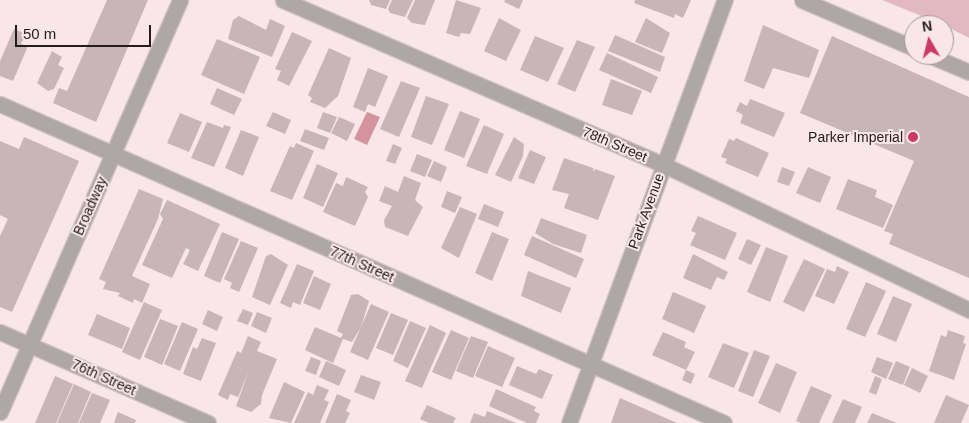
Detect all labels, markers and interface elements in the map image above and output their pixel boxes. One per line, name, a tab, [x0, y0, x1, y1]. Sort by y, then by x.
scale bar	[18, 15, 154, 47]
north arrow	[904, 15, 954, 65]
text: N	[921, 18, 933, 35]
text: 50 m	[23, 25, 56, 42]
street label: 78th Street	[580, 123, 650, 165]
place label: Parker Imperial	[808, 129, 903, 145]
marker: Parker Imperial	[907, 131, 919, 143]
street label: Park Avenue	[624, 171, 668, 251]
street label: Broadway	[70, 174, 110, 238]
street label: 77th Street	[327, 242, 397, 286]
street label: 76th Street	[69, 355, 139, 399]

